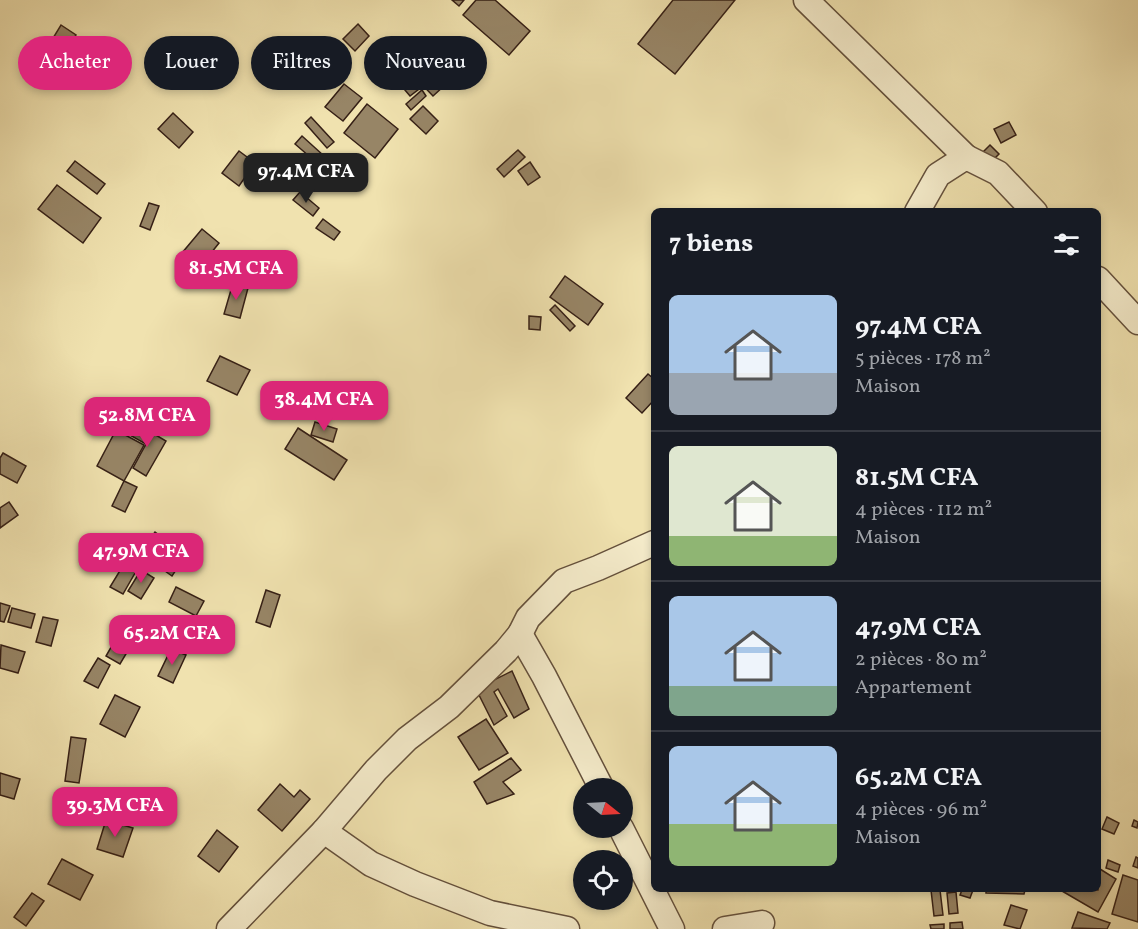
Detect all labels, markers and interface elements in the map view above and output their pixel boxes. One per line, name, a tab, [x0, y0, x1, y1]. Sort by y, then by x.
chip: Acheter	[18, 36, 132, 90]
chip: Louer	[144, 36, 239, 90]
chip: Filtres	[251, 36, 352, 90]
chip: Nouveau	[364, 36, 487, 90]
pin: 97.4M CFA	[237, 153, 375, 204]
text: 97.4M CFA	[257, 158, 355, 186]
text: 7 biens	[669, 226, 753, 262]
icon: filters	[1050, 228, 1083, 261]
pin: 81.5M CFA	[167, 250, 305, 301]
text: 81.5M CFA	[188, 255, 284, 283]
text: 97.4M CFA	[855, 309, 982, 345]
icon: home	[717, 319, 789, 391]
text: 5 pièces · 178 m²	[855, 345, 991, 373]
text: Maison	[855, 373, 921, 401]
pin: 38.4M CFA	[255, 381, 393, 432]
text: 38.4M CFA	[274, 386, 374, 414]
pin: 52.8M CFA	[78, 397, 216, 448]
text: 52.8M CFA	[98, 402, 196, 430]
text: 81.5M CFA	[855, 460, 979, 496]
icon: home	[717, 470, 789, 542]
text: 4 pièces · 112 m²	[855, 496, 992, 524]
text: Maison	[855, 524, 921, 552]
pin: 47.9M CFA	[72, 533, 210, 584]
text: 47.9M CFA	[92, 538, 190, 566]
text: 47.9M CFA	[855, 610, 981, 646]
pin: 65.2M CFA	[103, 615, 241, 666]
text: 65.2M CFA	[123, 620, 221, 648]
icon: home	[717, 620, 789, 692]
text: 2 pièces · 80 m²	[855, 646, 987, 674]
text: Appartement	[855, 674, 972, 702]
text: 65.2M CFA	[855, 760, 982, 796]
icon: home	[717, 770, 789, 842]
north arrow	[573, 778, 633, 838]
map controls	[573, 778, 633, 910]
pin: 39.3M CFA	[46, 787, 184, 838]
text: 39.3M CFA	[66, 792, 164, 820]
text: 4 pièces · 96 m²	[855, 796, 987, 824]
text: Maison	[855, 824, 921, 852]
button: locate	[573, 850, 633, 910]

